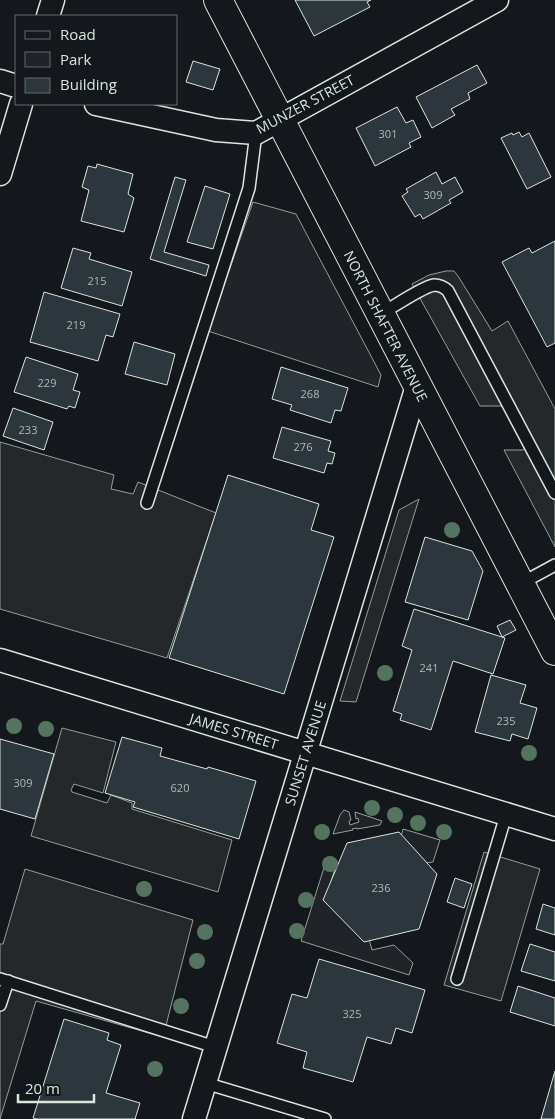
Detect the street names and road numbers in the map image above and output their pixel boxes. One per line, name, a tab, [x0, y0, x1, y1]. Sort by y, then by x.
street label: MUNZER STREET	[253, 70, 358, 138]
street label: NORTH SHAFTER AVENUE	[340, 247, 432, 405]
street label: SUNSET AVENUE	[280, 698, 330, 808]
street label: JAMES STREET	[186, 708, 281, 754]

